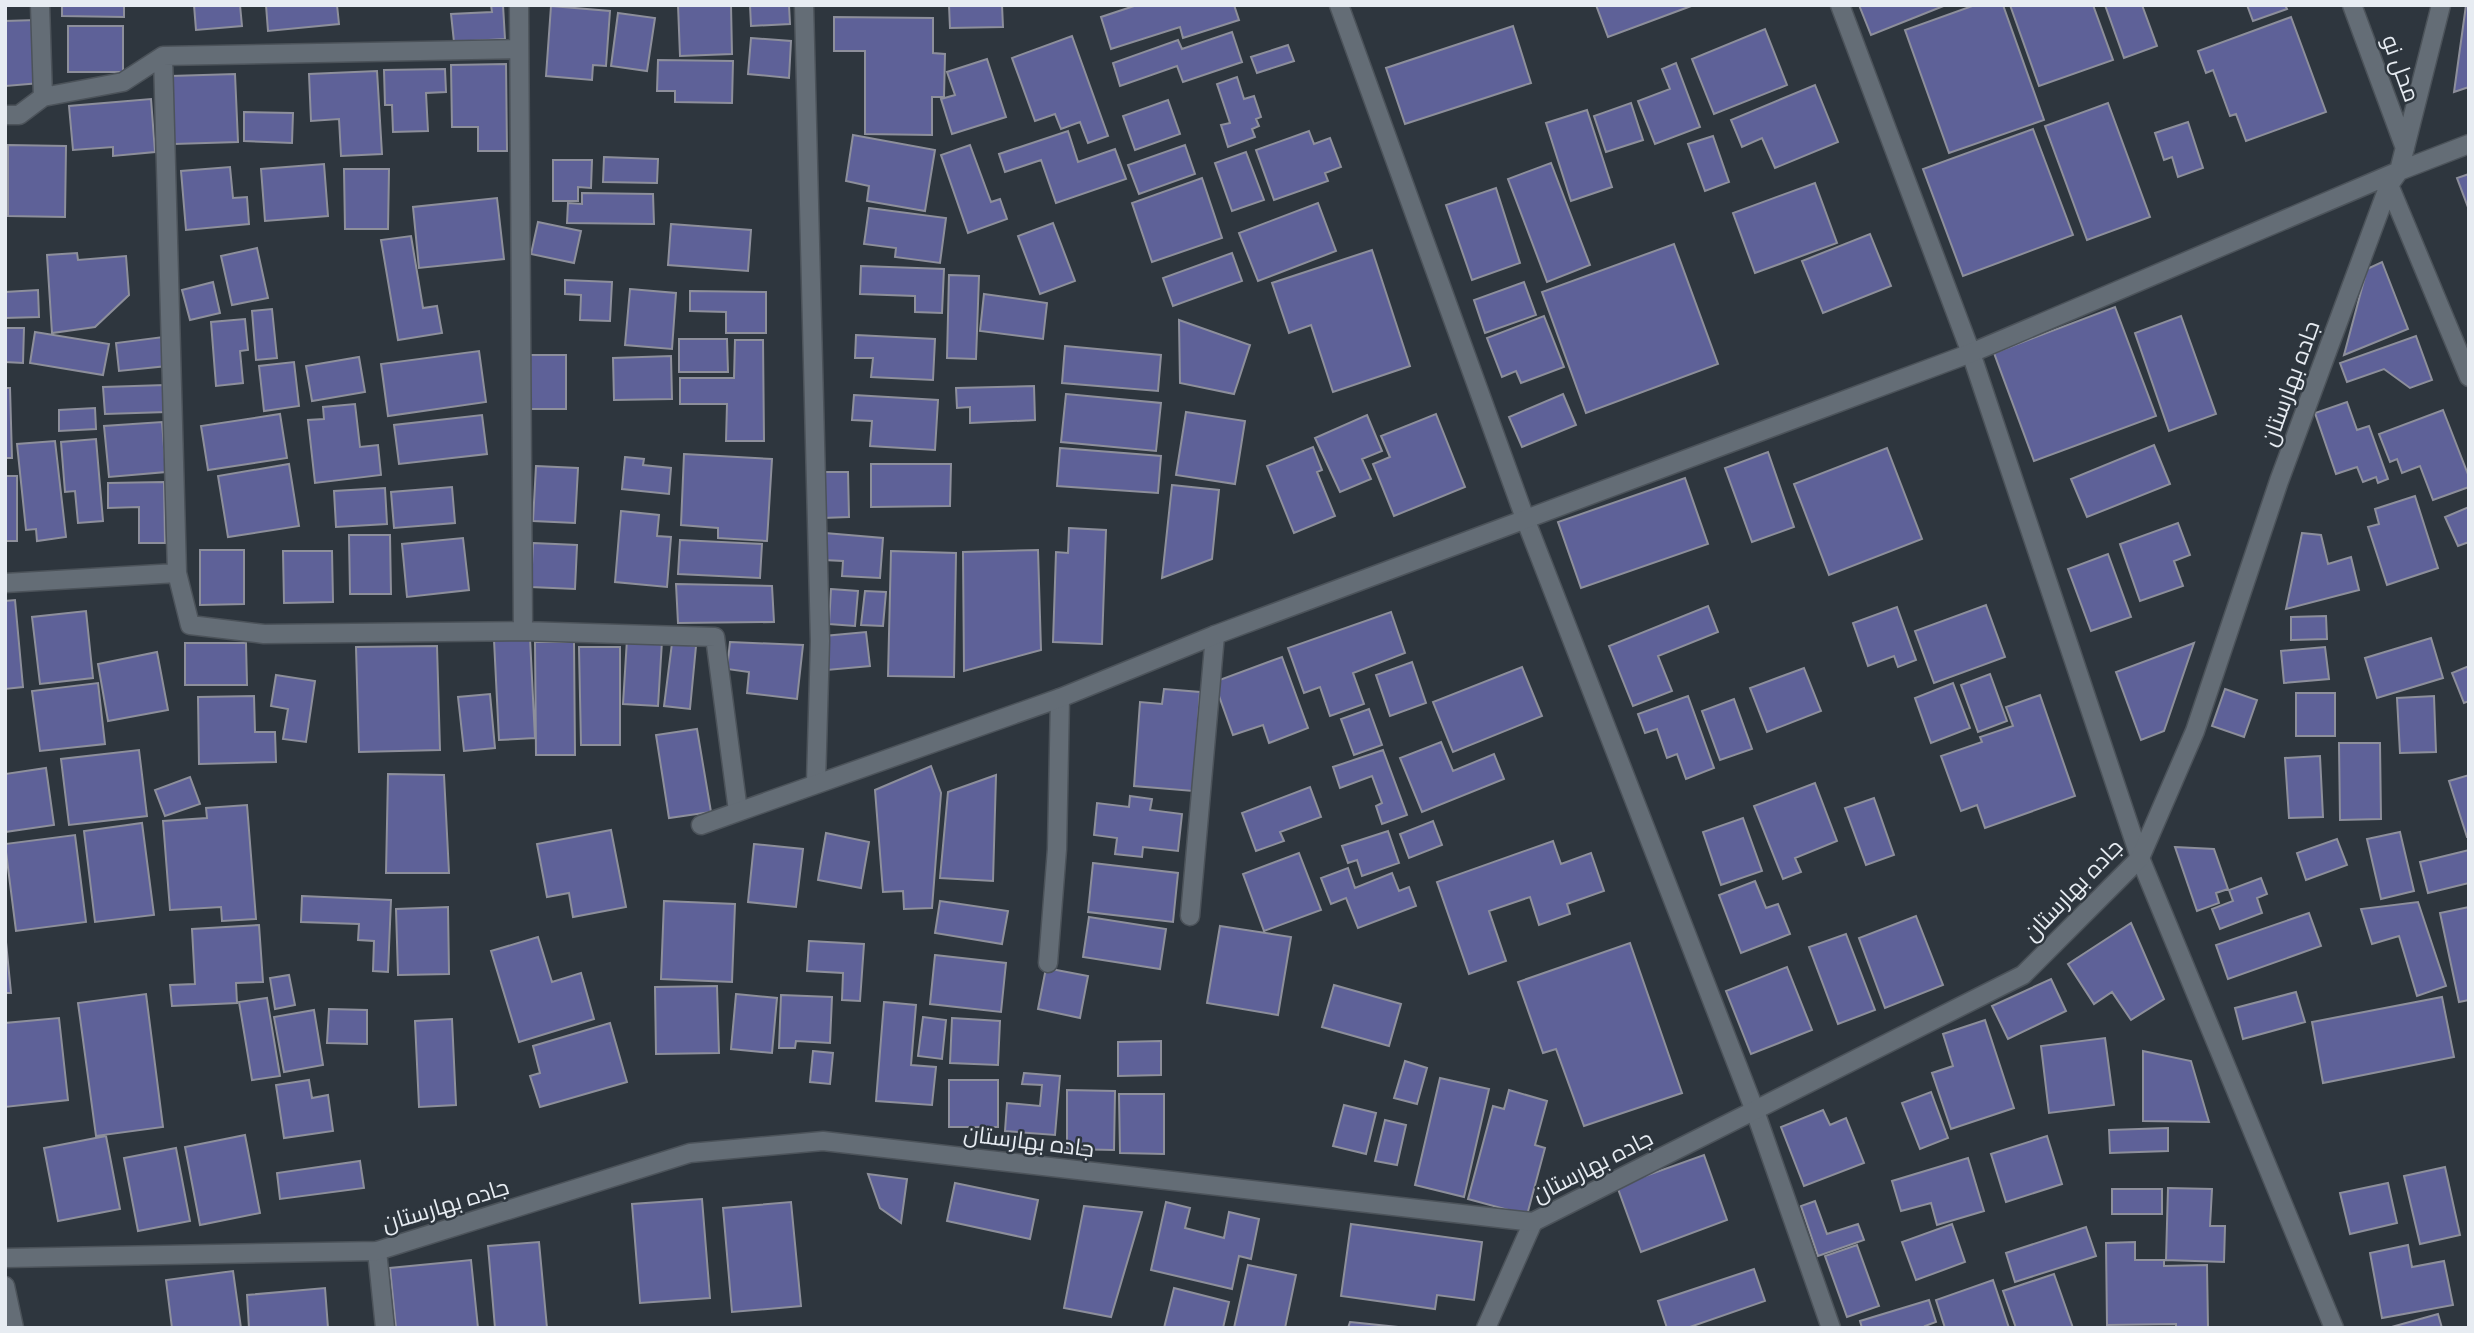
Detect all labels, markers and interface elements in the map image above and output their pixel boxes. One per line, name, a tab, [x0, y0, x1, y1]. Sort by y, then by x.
street label: محل نو	[2376, 30, 2428, 106]
street label: جاده بهارستان	[2252, 316, 2326, 450]
street label: جاده بهارستان	[2016, 831, 2128, 947]
street label: جاده بهارستان	[962, 1117, 1096, 1163]
street label: جاده بهارستان	[1527, 1122, 1657, 1208]
street label: جاده بهارستان	[378, 1170, 512, 1238]

